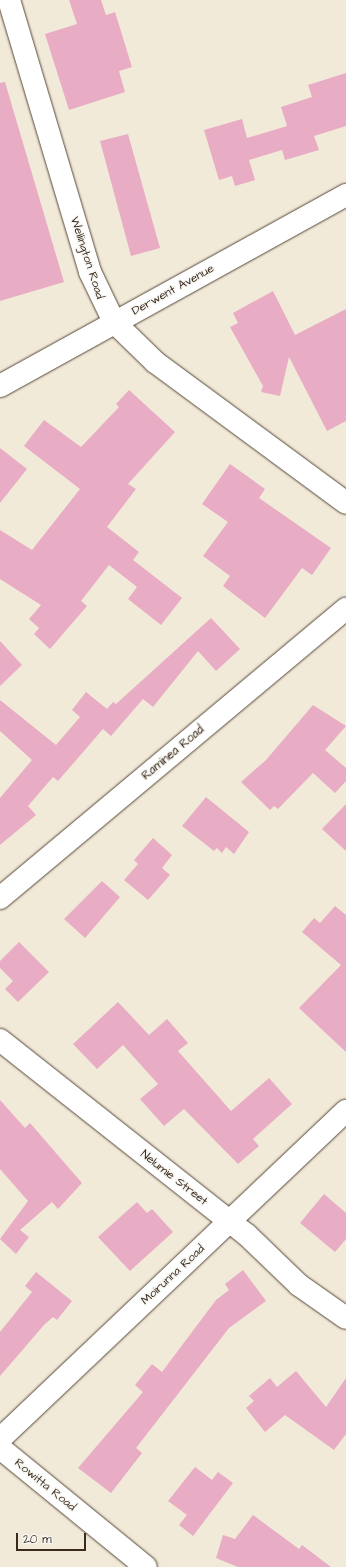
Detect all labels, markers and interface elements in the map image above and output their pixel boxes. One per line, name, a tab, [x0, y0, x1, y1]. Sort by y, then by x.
street label: Wellington Road	[67, 215, 107, 301]
street label: Derwent Avenue	[129, 261, 217, 319]
street label: Raminea Road	[139, 723, 207, 783]
street label: Nelumie Street	[137, 1147, 211, 1209]
street label: Moirunna Road	[138, 1242, 208, 1308]
street label: Rowitta Road	[11, 1456, 79, 1514]
scale bar	[18, 1525, 88, 1551]
text: 20 m	[23, 1531, 52, 1548]

